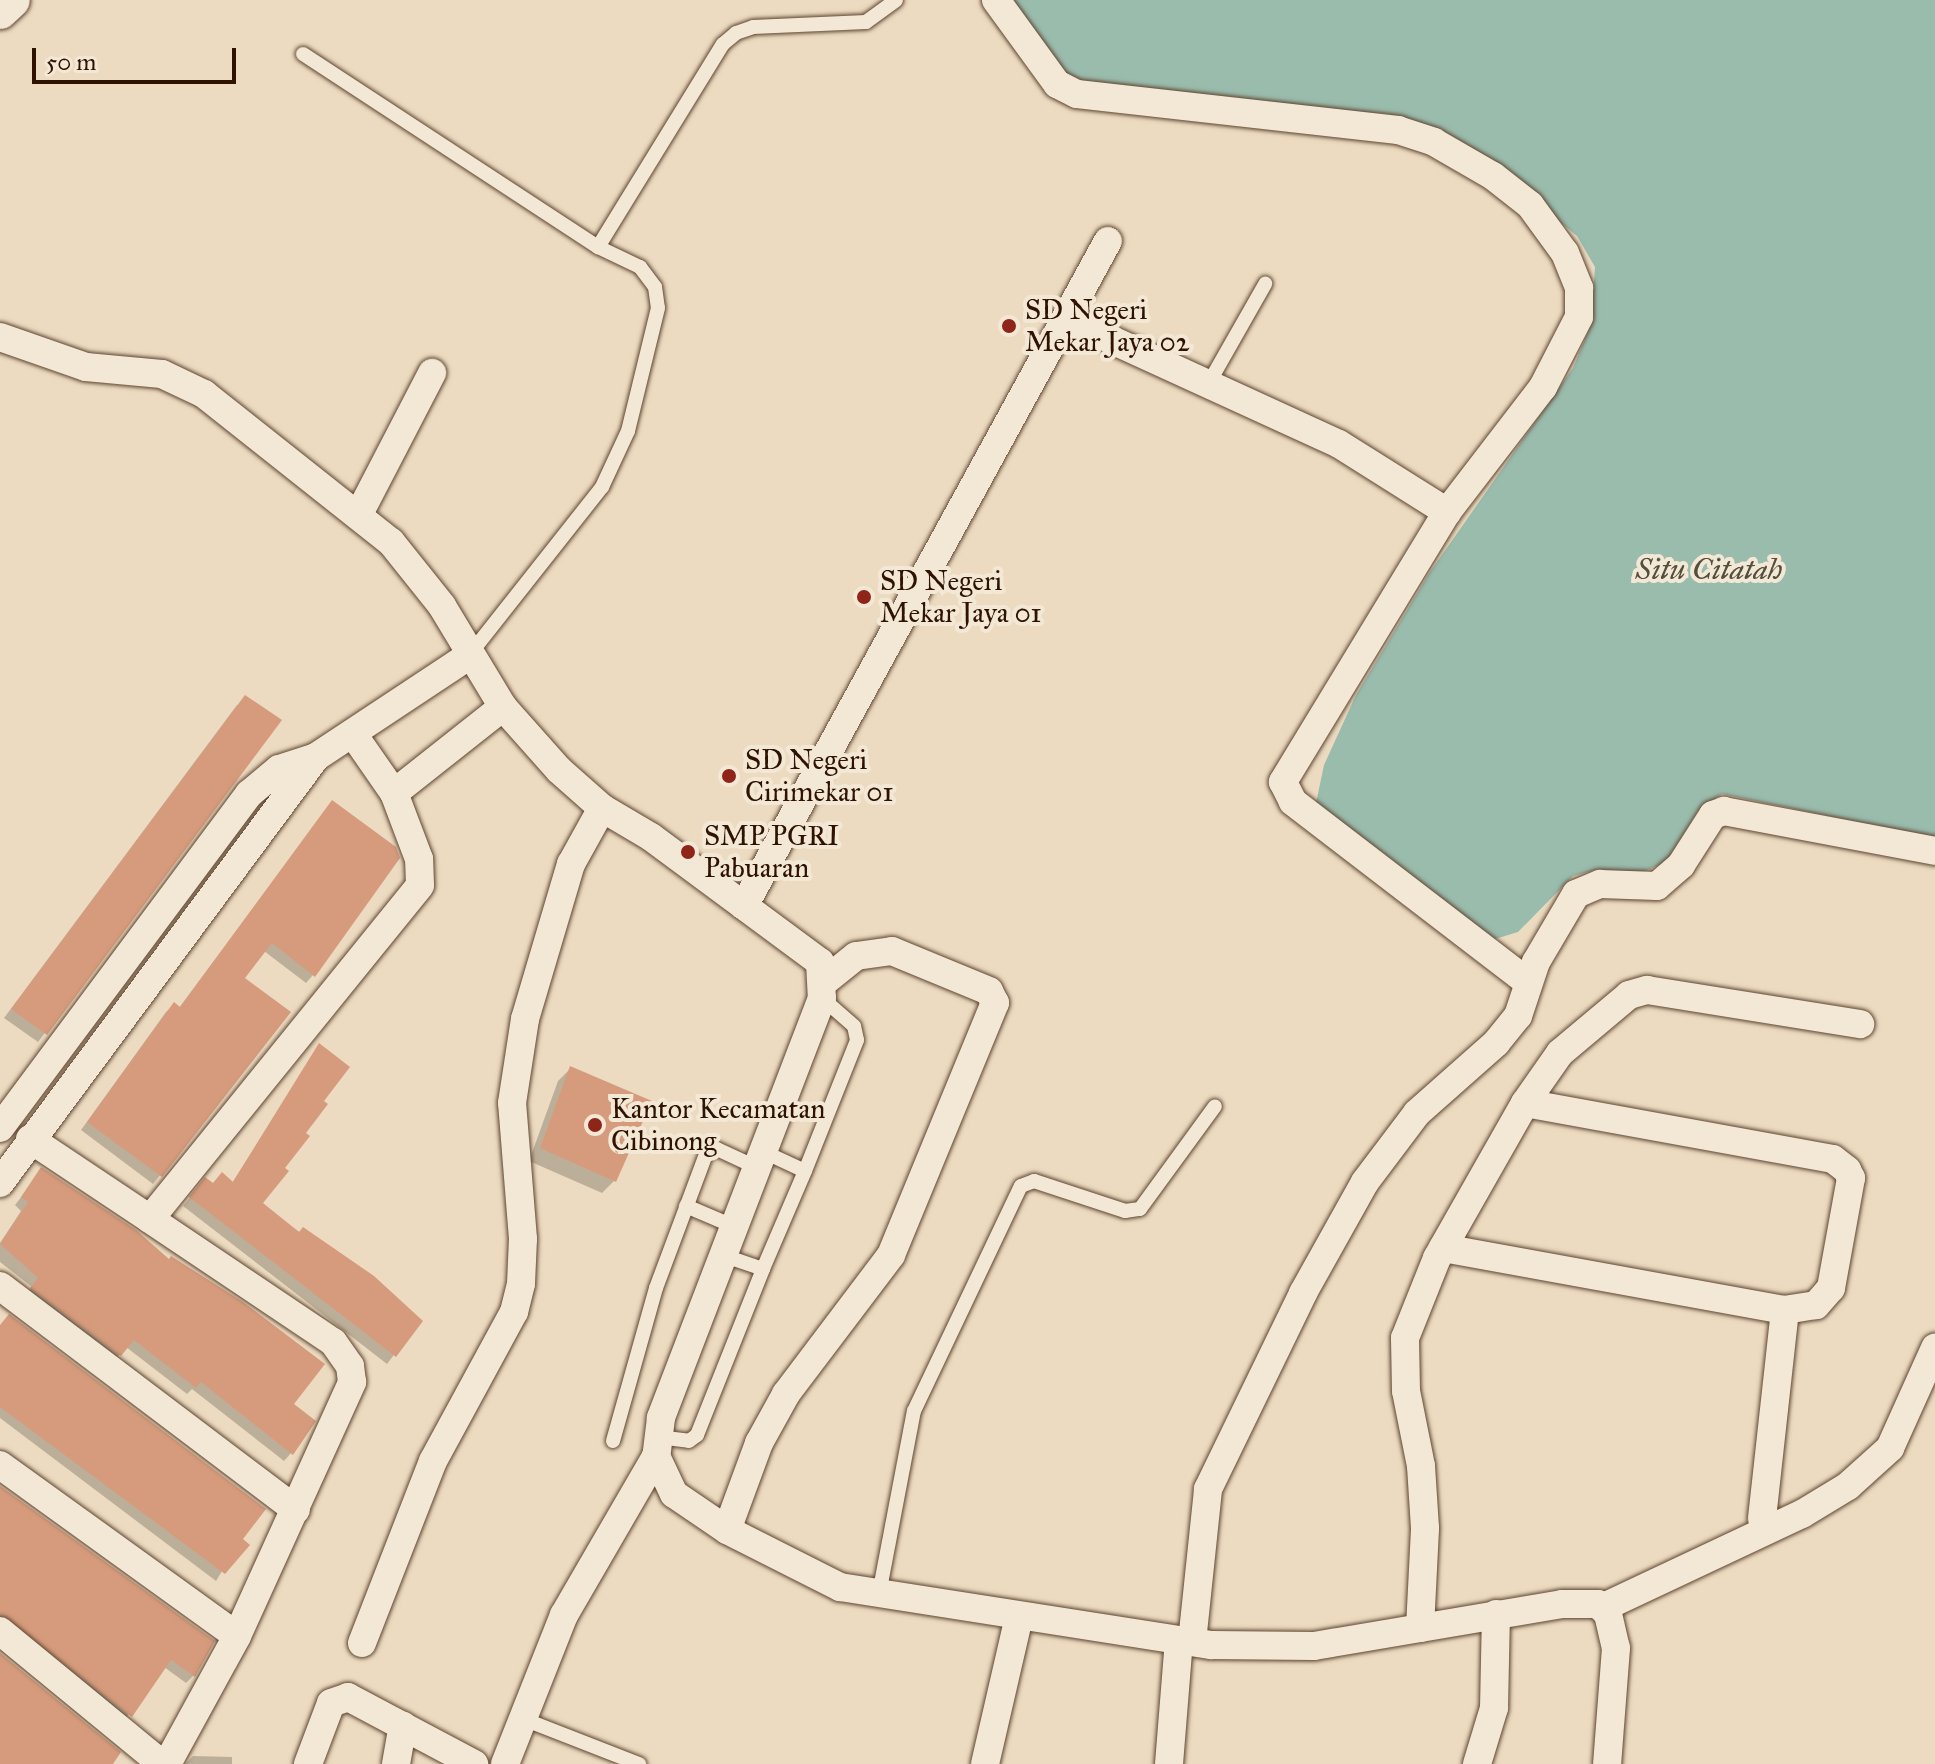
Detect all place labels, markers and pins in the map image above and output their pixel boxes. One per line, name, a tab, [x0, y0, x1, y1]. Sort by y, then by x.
place label: SD Negeri Mekar Jaya 02	[1025, 293, 1190, 359]
marker: SD Negeri Mekar Jaya 02	[1000, 317, 1018, 335]
place label: SD Negeri Mekar Jaya 01	[880, 564, 1042, 630]
marker: SD Negeri Mekar Jaya 01	[855, 588, 873, 606]
place label: SD Negeri Cirimekar 01	[745, 743, 893, 809]
marker: SD Negeri Cirimekar 01	[720, 767, 738, 785]
place label: SMP PGRI Pabuaran	[704, 819, 839, 885]
marker: SMP PGRI Pabuaran	[679, 843, 697, 861]
place label: Kantor Kecamatan Cibinong	[611, 1092, 825, 1158]
marker: Kantor Kecamatan Cibinong	[586, 1116, 604, 1134]

